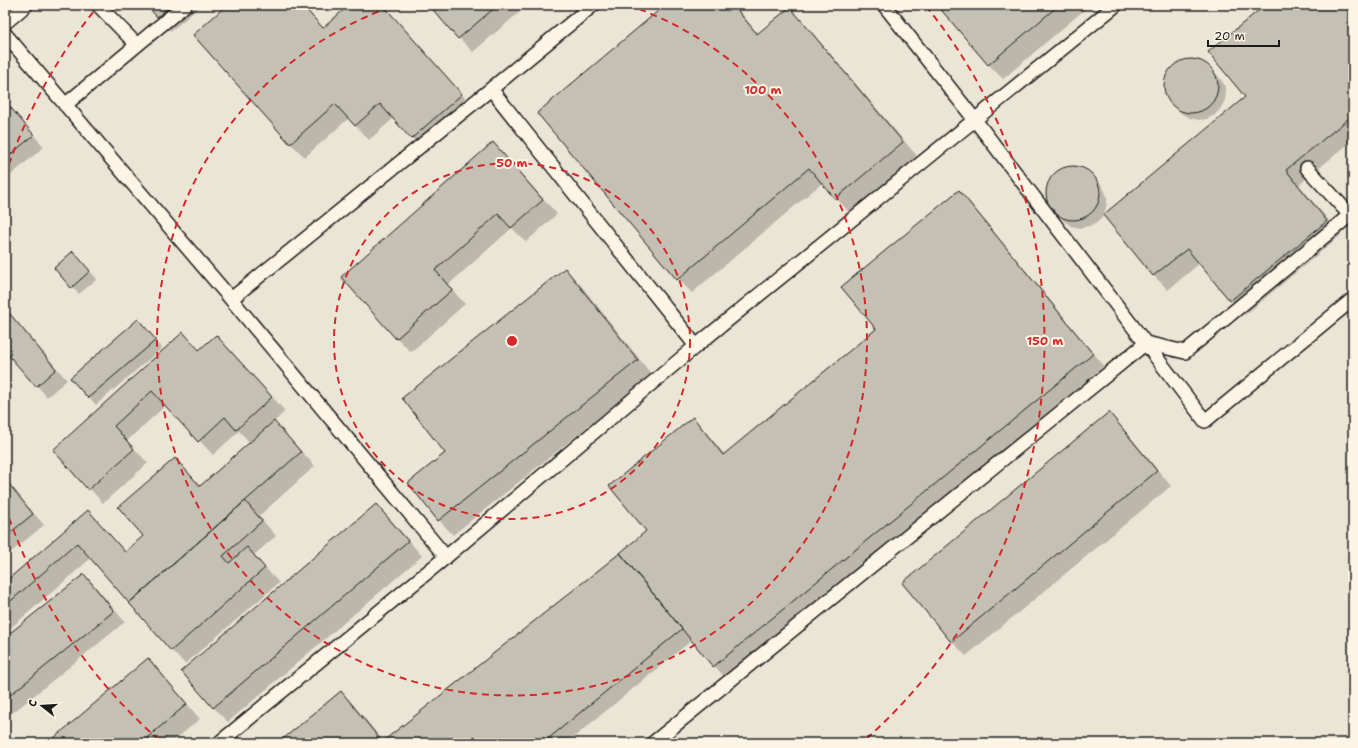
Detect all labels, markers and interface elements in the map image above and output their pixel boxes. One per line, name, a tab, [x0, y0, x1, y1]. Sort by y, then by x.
scale bar	[1208, 22, 1279, 48]
text: 20 m	[1214, 28, 1245, 44]
text: 100 m	[745, 82, 782, 98]
text: 50 m	[497, 155, 528, 171]
text: 150 m	[1027, 333, 1063, 349]
centre of rings	[505, 334, 519, 348]
north arrow	[22, 686, 62, 726]
text: С	[25, 698, 41, 709]

